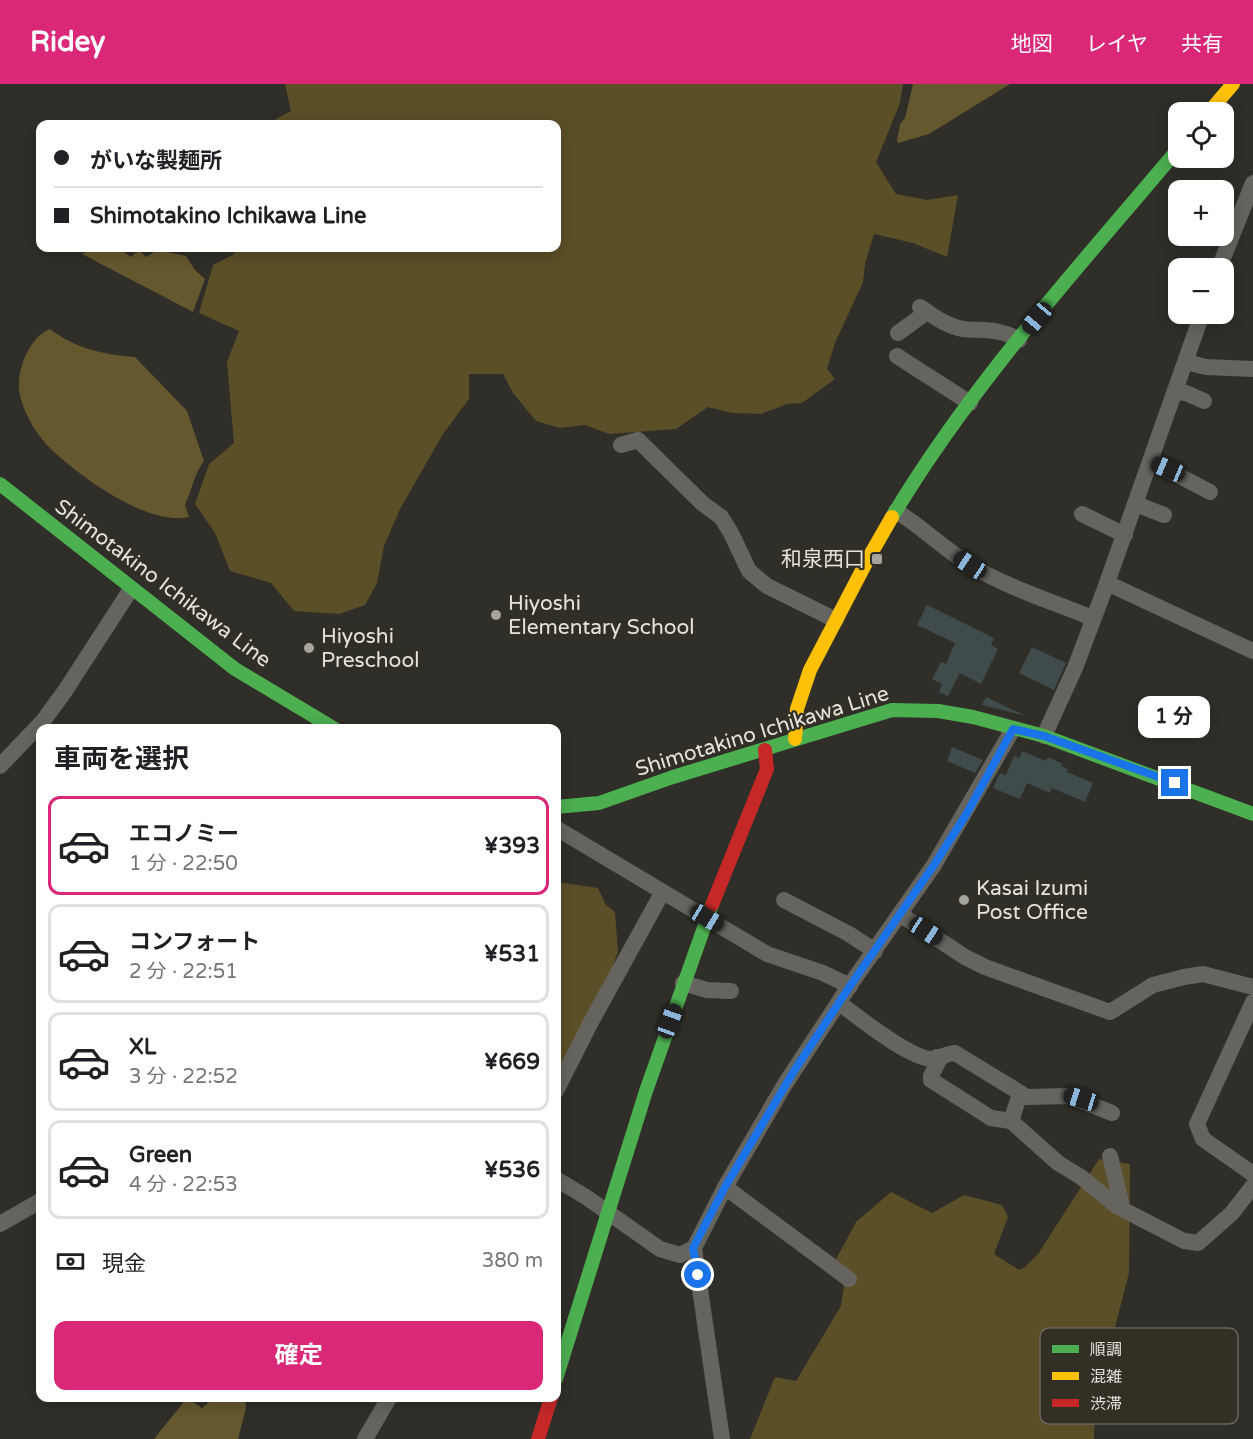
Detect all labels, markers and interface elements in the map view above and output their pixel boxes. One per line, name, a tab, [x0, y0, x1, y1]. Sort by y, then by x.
text: Ridey	[30, 25, 105, 59]
text: 地図	[1011, 32, 1053, 57]
text: レイヤ	[1086, 32, 1148, 57]
text: 共有	[1181, 32, 1223, 57]
map controls	[1168, 102, 1234, 324]
button: locate	[1168, 102, 1234, 168]
text: がいな製麺所	[90, 148, 222, 174]
button: +	[1168, 180, 1234, 246]
text: Shimotakino Ichikawa Line	[90, 203, 366, 229]
button: −	[1168, 258, 1234, 324]
car	[1019, 298, 1055, 338]
car	[1148, 454, 1188, 484]
street label: Shimotakino Ichikawa Line	[50, 494, 276, 673]
place label: 和泉西口	[781, 547, 865, 572]
car	[950, 548, 990, 582]
marker: 和泉西口	[870, 552, 884, 566]
place label: Hiyoshi Elementary School	[508, 591, 695, 640]
marker: Hiyoshi Elementary School	[489, 608, 503, 622]
place label: Hiyoshi Preschool	[321, 624, 419, 673]
marker: Hiyoshi Preschool	[302, 641, 316, 655]
street label: Shimotakino Ichikawa Line	[632, 681, 892, 782]
callout: 1 分	[1139, 696, 1211, 738]
text: 1 分	[1155, 705, 1193, 729]
text: 車両を選択	[54, 743, 189, 776]
route end	[1161, 769, 1188, 796]
icon: car	[57, 819, 111, 873]
text: エコノミー	[129, 821, 239, 847]
text: ¥393	[484, 833, 540, 859]
text: 1 分 · 22:50	[129, 852, 238, 876]
place label: Kasai Izumi Post Office	[976, 876, 1088, 925]
marker: Kasai Izumi Post Office	[957, 893, 971, 907]
car	[687, 901, 727, 935]
car	[906, 914, 946, 948]
icon: car	[57, 927, 111, 981]
text: コンフォート	[129, 929, 260, 955]
text: ¥531	[484, 941, 540, 967]
text: 2 分 · 22:51	[129, 960, 238, 984]
car	[655, 1001, 685, 1041]
text: XL	[129, 1034, 156, 1060]
icon: car	[57, 1035, 111, 1089]
text: ¥669	[484, 1049, 540, 1075]
text: 3 分 · 22:52	[129, 1065, 238, 1089]
car	[1061, 1085, 1101, 1113]
text: Green	[129, 1142, 192, 1168]
icon: car	[57, 1143, 111, 1197]
text: ¥536	[484, 1157, 540, 1183]
text: 4 分 · 22:53	[129, 1173, 238, 1197]
icon: cash	[54, 1245, 87, 1278]
text: 380 m	[482, 1249, 543, 1273]
text: 現金	[102, 1251, 146, 1277]
route start	[684, 1261, 711, 1288]
button: 確定	[54, 1321, 543, 1390]
legend	[1040, 1328, 1238, 1424]
text: 順調	[1090, 1340, 1122, 1360]
text: 混雑	[1090, 1367, 1122, 1387]
text: 渋滞	[1090, 1394, 1122, 1414]

